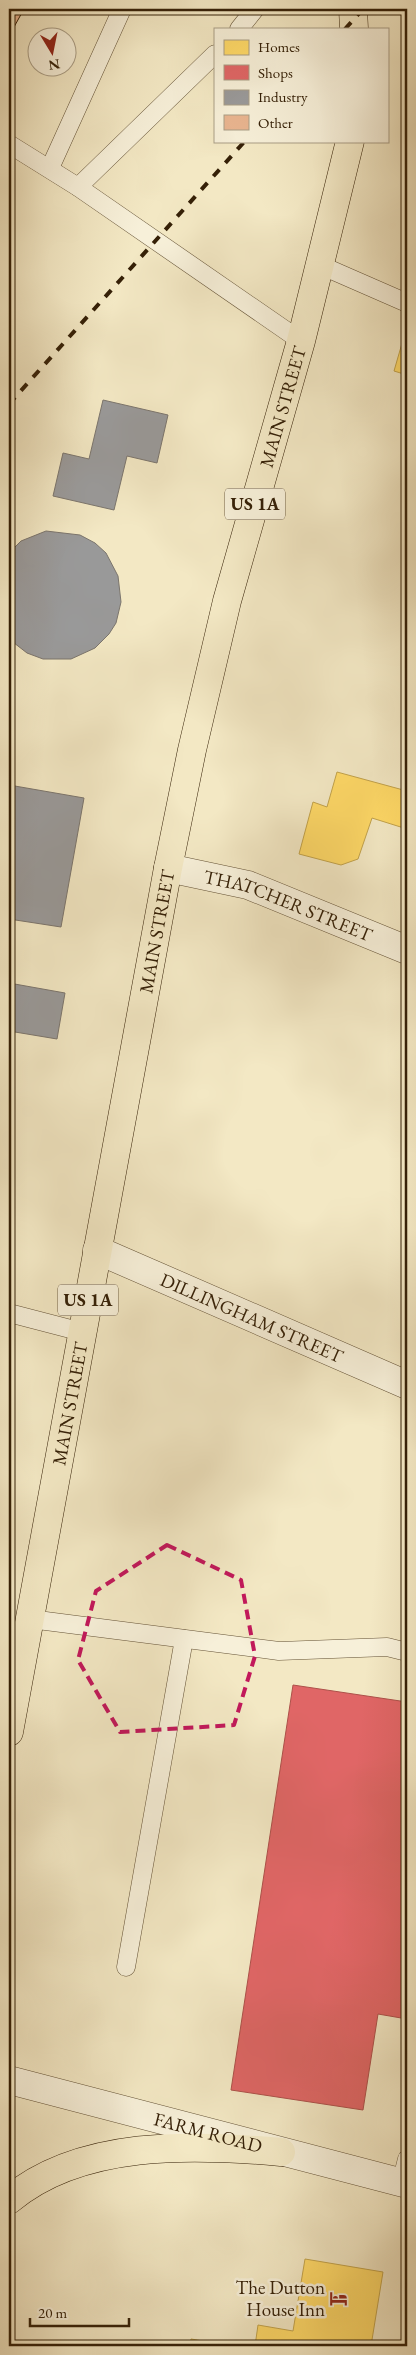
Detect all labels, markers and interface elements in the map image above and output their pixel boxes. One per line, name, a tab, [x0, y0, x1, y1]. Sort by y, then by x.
north arrow	[28, 28, 78, 78]
legend	[214, 28, 388, 142]
text: Homes	[258, 37, 300, 56]
text: N	[46, 55, 61, 75]
text: Shops	[258, 63, 293, 82]
text: Industry	[258, 87, 308, 106]
text: Other	[258, 113, 293, 132]
street label: MAIN STREET	[254, 343, 312, 470]
road number: US 1A	[225, 488, 285, 520]
street label: THATCHER STREET	[201, 864, 376, 948]
street label: MAIN STREET	[133, 868, 180, 995]
street label: DILLINGHAM STREET	[156, 1267, 347, 1369]
road number: US 1A	[58, 1284, 118, 1316]
street label: MAIN STREET	[46, 1340, 94, 1467]
street label: FARM ROAD	[151, 2106, 265, 2159]
place label: The Dutton House Inn	[236, 2275, 325, 2322]
hotel icon: The Dutton House Inn	[329, 2288, 349, 2308]
scale bar	[30, 2295, 129, 2327]
text: 20 m	[38, 2303, 67, 2322]

